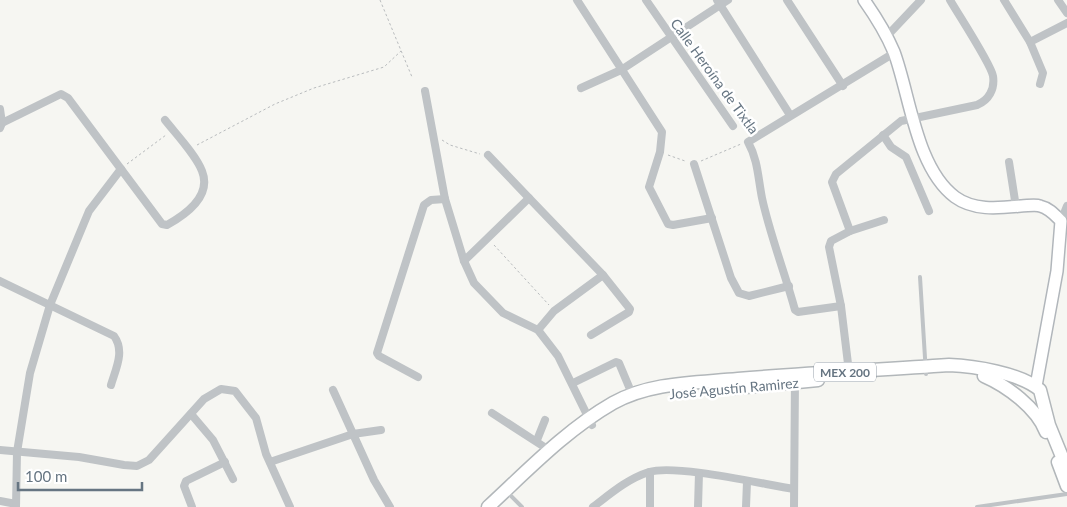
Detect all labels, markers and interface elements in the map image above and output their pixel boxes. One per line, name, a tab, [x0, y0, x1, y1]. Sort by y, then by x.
street label: Calle Heroína de Tixtla	[667, 15, 763, 137]
road number: MEX 200	[814, 362, 876, 382]
street label: José Agustín Ramirez	[669, 374, 799, 402]
scale bar	[18, 460, 141, 492]
text: 100 m	[25, 467, 67, 485]

